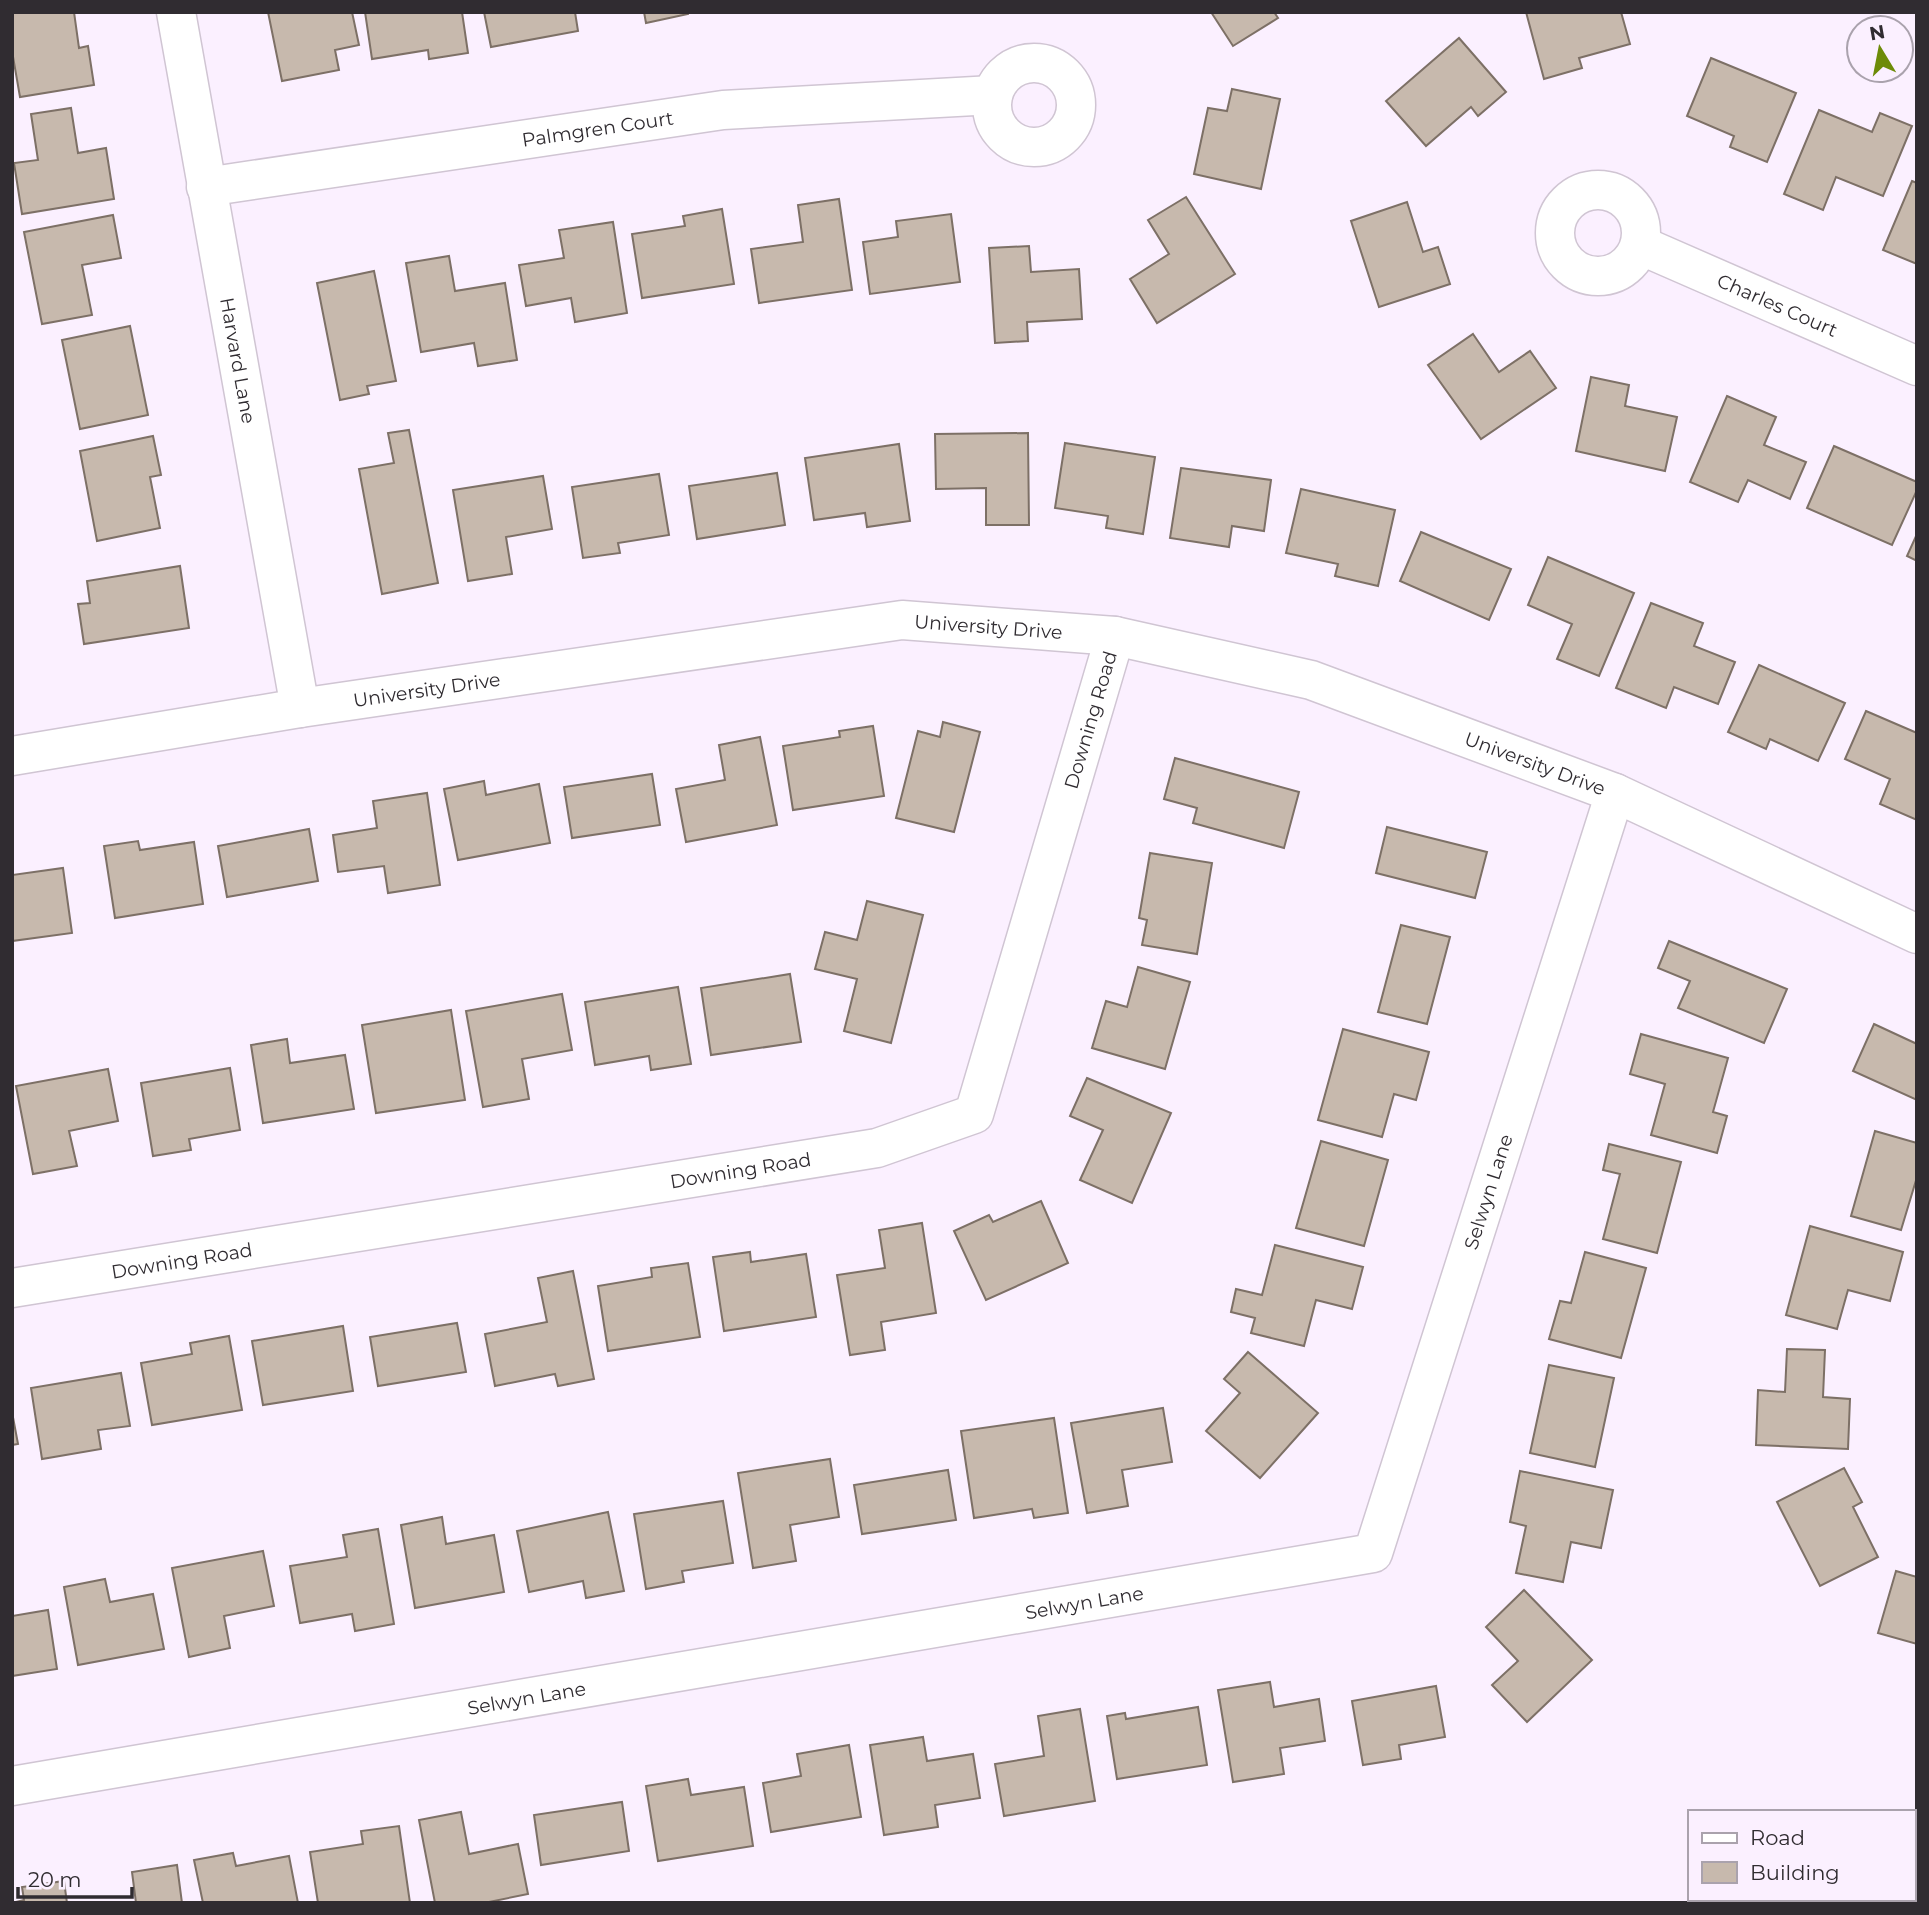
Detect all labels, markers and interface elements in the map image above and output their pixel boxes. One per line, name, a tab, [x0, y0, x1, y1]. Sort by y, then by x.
north arrow	[1845, 14, 1915, 84]
text: N	[1868, 20, 1887, 45]
street label: Palmgren Court	[520, 106, 675, 152]
street label: Charles Court	[1713, 269, 1841, 342]
street label: Harvard Lane	[215, 296, 260, 426]
street label: University Drive	[913, 610, 1063, 644]
street label: Downing Road	[1060, 648, 1122, 792]
street label: University Drive	[352, 668, 502, 712]
street label: University Drive	[1461, 727, 1609, 800]
street label: Selwyn Lane	[1459, 1131, 1518, 1252]
street label: Downing Road	[668, 1148, 813, 1193]
street label: Downing Road	[110, 1238, 254, 1284]
street label: Selwyn Lane	[1023, 1581, 1145, 1624]
street label: Selwyn Lane	[466, 1677, 588, 1720]
legend	[1688, 1810, 1915, 1901]
text: Road	[1750, 1825, 1805, 1850]
scale bar	[18, 1856, 131, 1900]
text: Building	[1750, 1860, 1840, 1885]
text: 20 m	[28, 1867, 82, 1892]

